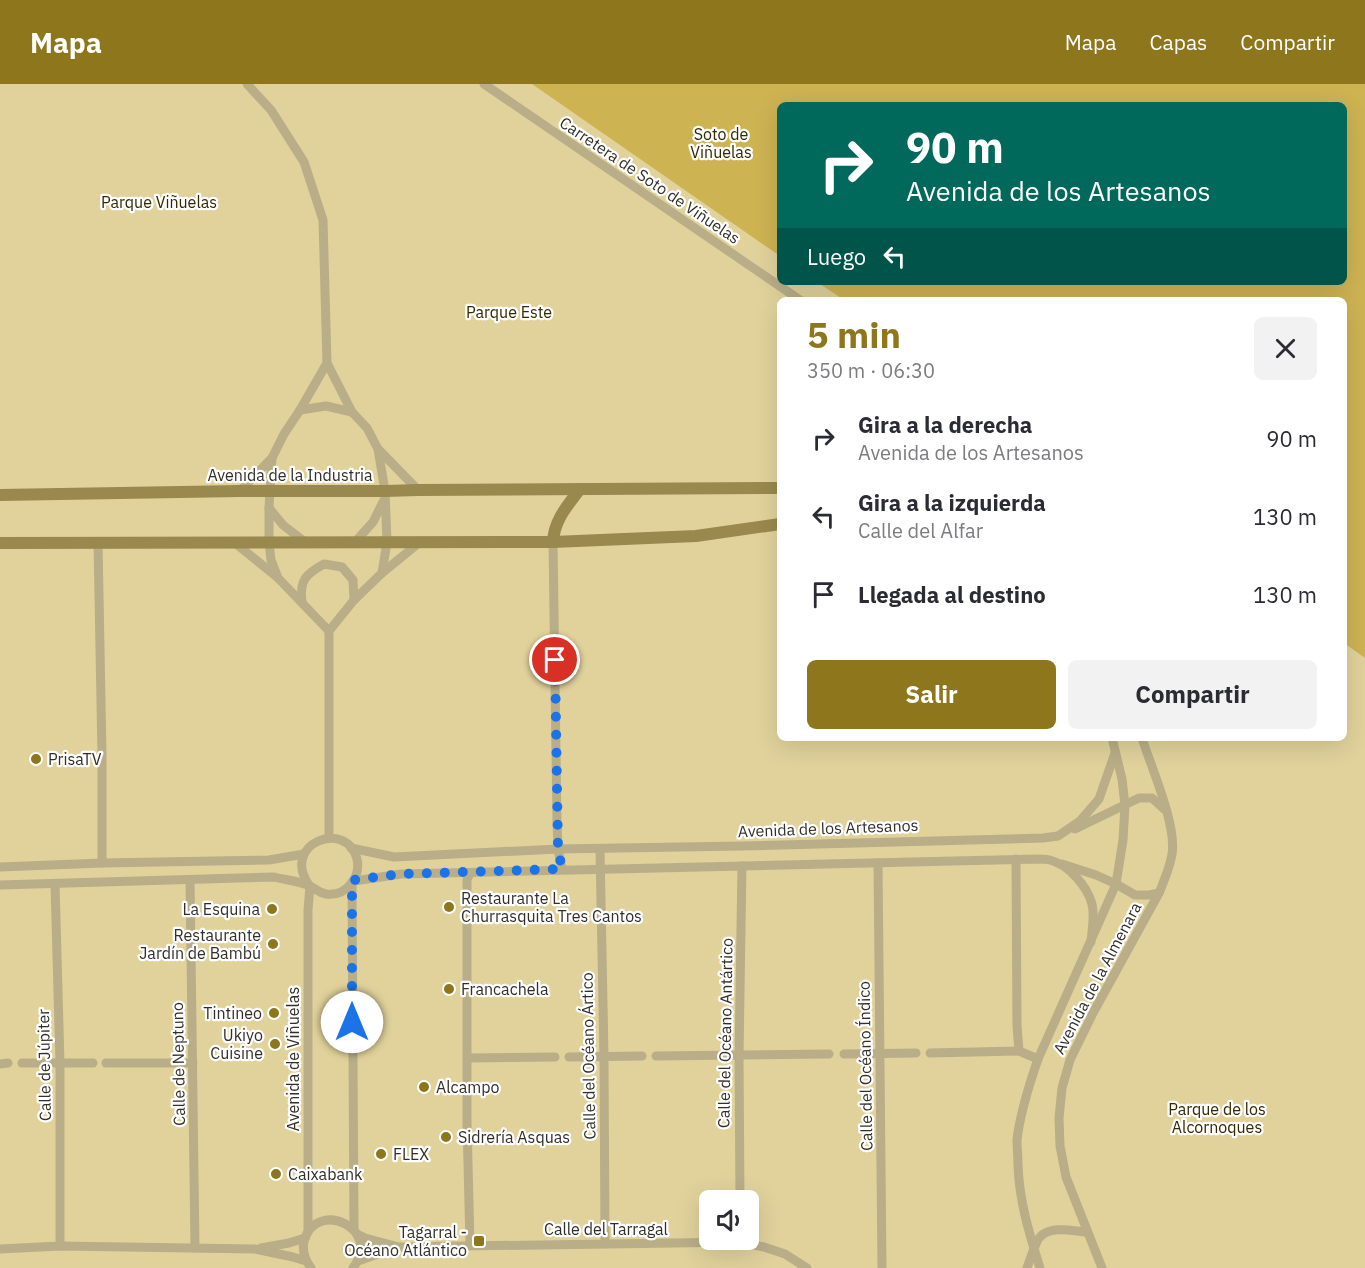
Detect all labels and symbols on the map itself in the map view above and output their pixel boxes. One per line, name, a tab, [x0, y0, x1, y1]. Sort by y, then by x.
street label: Carretera de Soto de Viñuelas	[556, 112, 744, 248]
park label: Soto de Viñuelas	[690, 124, 752, 162]
park label: Parque Viñuelas	[101, 192, 217, 212]
park label: Parque Este	[466, 302, 552, 322]
street label: Avenida de la Industria	[207, 465, 373, 485]
pin	[529, 634, 580, 685]
place label: PrisaTV	[48, 749, 102, 769]
marker: PrisaTV	[29, 752, 43, 766]
street label: Avenida de los Artesanos	[737, 815, 919, 841]
place label: Restaurante La Churrasquita Tres Cantos	[461, 888, 642, 926]
street label: Avenida de la Almenara	[1048, 898, 1146, 1057]
place label: La Esquina	[183, 899, 260, 919]
marker: Restaurante La Churrasquita Tres Cantos	[442, 900, 456, 914]
marker: La Esquina	[265, 902, 279, 916]
place label: Restaurante Jardín de Bambú	[139, 925, 261, 963]
marker: Restaurante Jardín de Bambú	[266, 937, 280, 951]
street label: Calle del Océano Antártico	[713, 938, 737, 1128]
street label: Calle del Océano Ártico	[576, 972, 599, 1140]
place label: Francachela	[461, 979, 549, 999]
street label: Calle del Océano Índico	[853, 981, 876, 1151]
marker: Francachela	[442, 982, 456, 996]
street label: Avenida de Viñuelas	[283, 987, 303, 1131]
position arrow	[320, 990, 384, 1054]
street label: Calle de Neptuno	[167, 1002, 189, 1126]
place label: Tintineo	[203, 1003, 262, 1023]
marker: Tintineo	[267, 1006, 281, 1020]
street label: Calle de Júpiter	[33, 1009, 55, 1121]
place label: Ukiyo Cuisine	[210, 1025, 263, 1063]
marker: Ukiyo Cuisine	[268, 1037, 282, 1051]
place label: Alcampo	[436, 1077, 499, 1097]
marker: Alcampo	[417, 1080, 431, 1094]
park label: Parque de los Alcornoques	[1168, 1099, 1266, 1137]
place label: Sidrería Asquas	[458, 1127, 570, 1147]
marker: Sidrería Asquas	[439, 1130, 453, 1144]
place label: FLEX	[393, 1144, 429, 1164]
marker: FLEX	[374, 1147, 388, 1161]
place label: Caixabank	[288, 1164, 363, 1184]
marker: Caixabank	[269, 1167, 283, 1181]
street label: Calle del Tarragal	[544, 1219, 668, 1239]
place label: Tagarral - Océano Atlántico	[344, 1222, 467, 1260]
marker: Tagarral - Océano Atlántico	[472, 1234, 486, 1248]

